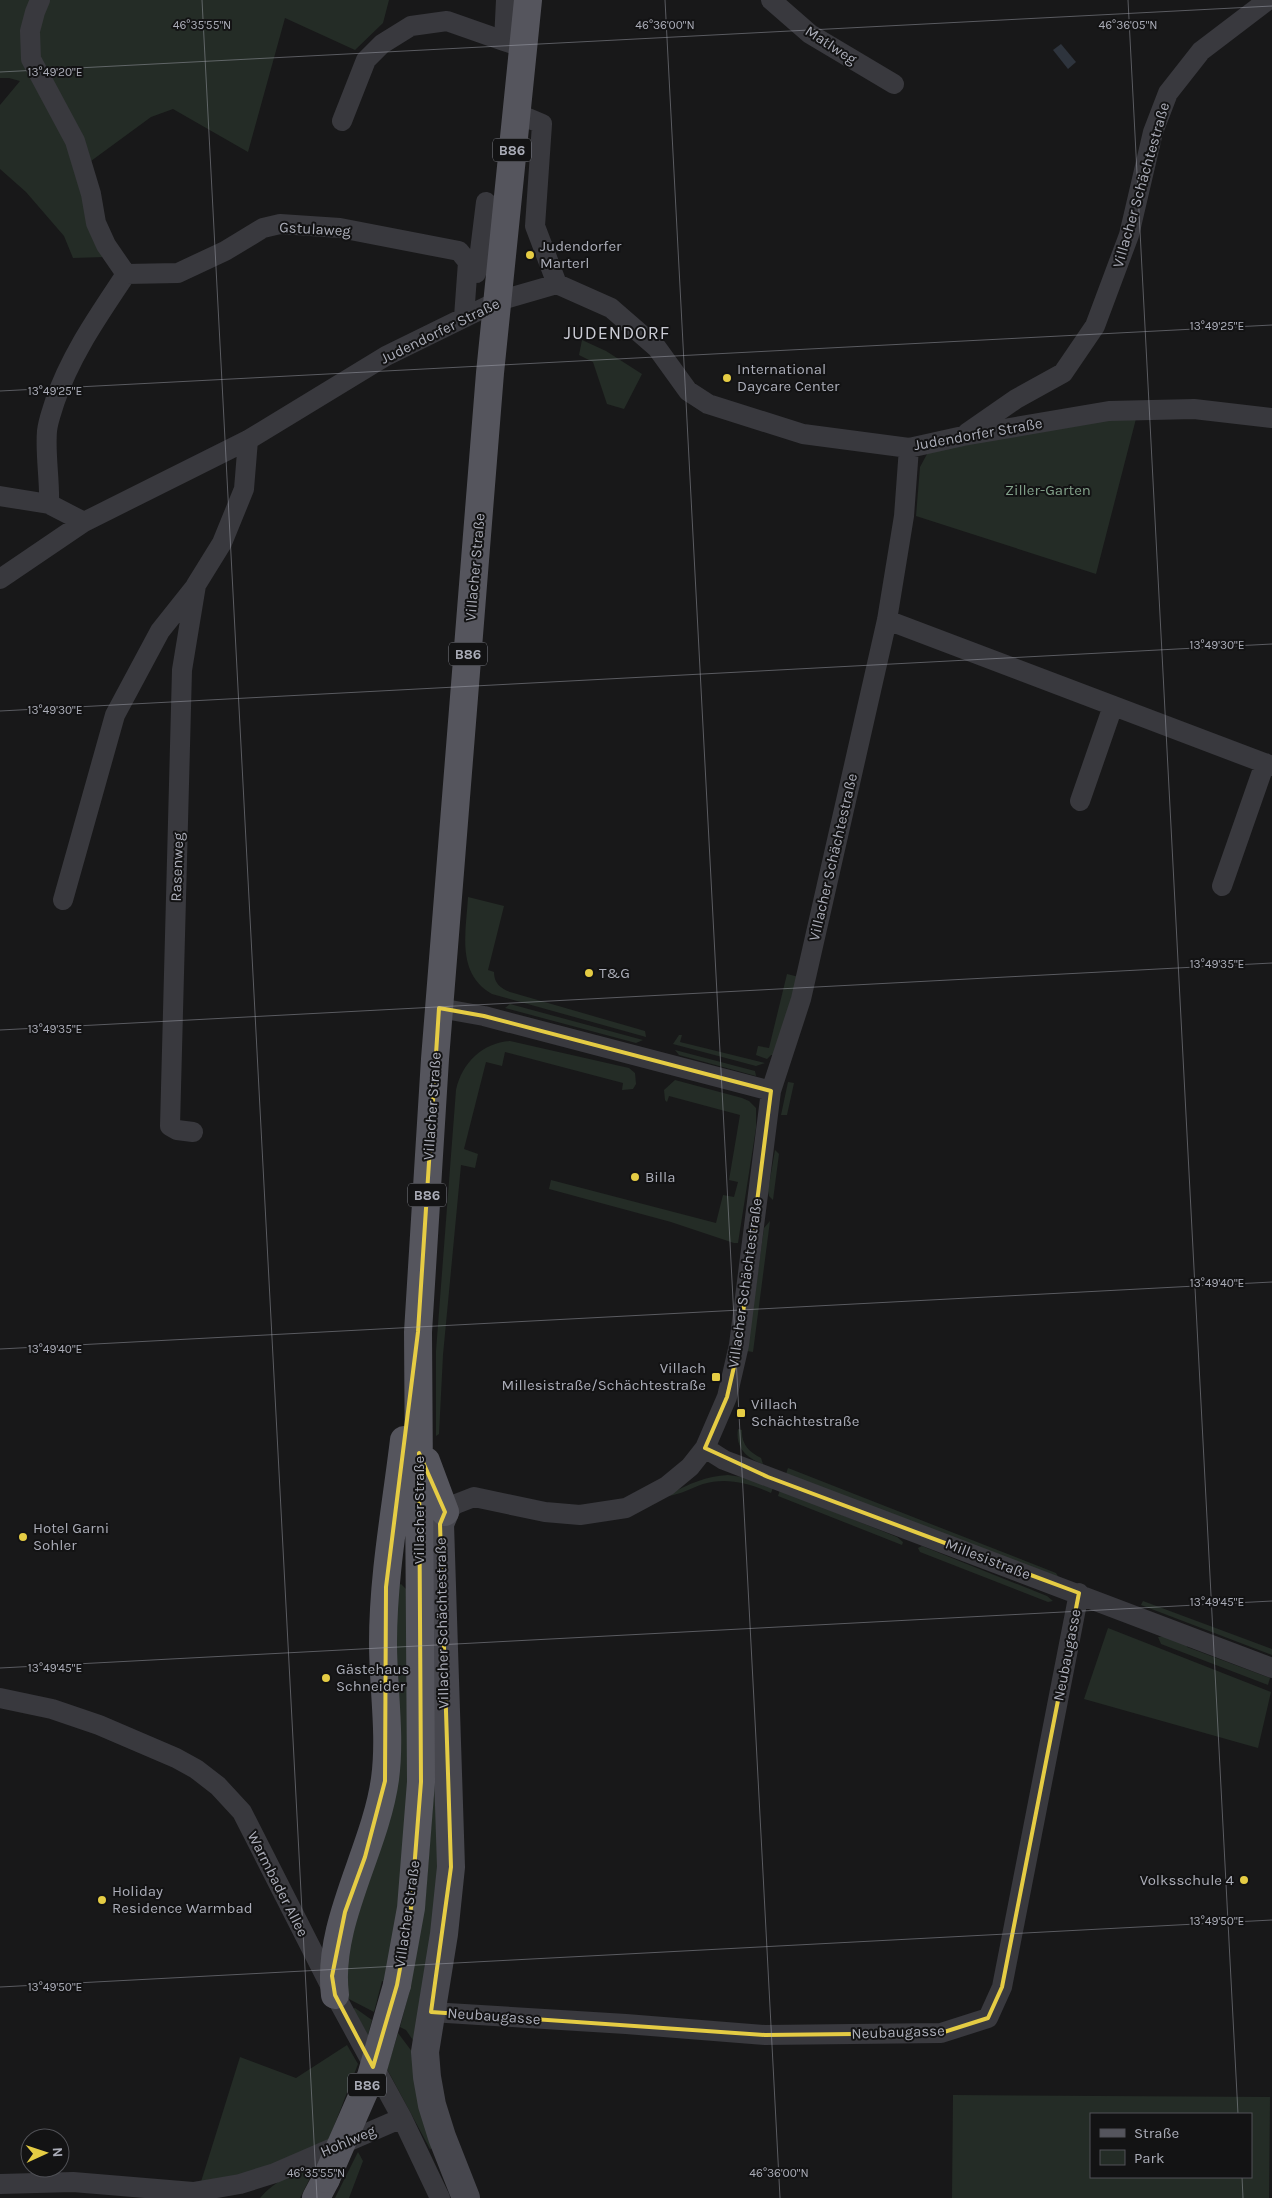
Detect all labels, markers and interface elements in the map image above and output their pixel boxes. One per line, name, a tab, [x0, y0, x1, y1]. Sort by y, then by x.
text: 46°35'55"N	[173, 18, 231, 32]
text: 46°36'00"N	[635, 18, 695, 32]
text: 46°36'05"N	[1099, 18, 1158, 32]
street label: Matlweg	[802, 22, 861, 69]
text: 13°49'20"E	[28, 65, 82, 79]
street label: Villacher Schächtestraße	[1109, 100, 1173, 270]
road number: B86	[493, 138, 531, 162]
street label: Gstulaweg	[279, 218, 352, 240]
place label: Judendorfer Marterl	[540, 237, 622, 272]
marker: Judendorfer Marterl	[524, 249, 536, 261]
street label: Judendorfer Straße	[377, 294, 503, 368]
text: 13°49'25"E	[1190, 319, 1244, 333]
district label: JUDENDORF	[564, 322, 670, 344]
place label: International Daycare Center	[737, 360, 840, 395]
marker: International Daycare Center	[721, 372, 733, 384]
text: 13°49'25"E	[28, 384, 82, 398]
street label: Judendorfer Straße	[912, 414, 1044, 454]
park label: Ziller-Garten	[1005, 481, 1091, 499]
street label: Villacher Straße	[461, 512, 489, 622]
text: 13°49'30"E	[1189, 638, 1245, 652]
road number: B86	[449, 642, 487, 666]
text: 13°49'30"E	[27, 703, 83, 717]
street label: Villacher Schächtestraße	[805, 771, 861, 943]
street label: Rasenweg	[167, 832, 187, 902]
text: 13°49'35"E	[1190, 957, 1244, 971]
place label: T&G	[599, 964, 630, 982]
marker: T&G	[583, 967, 595, 979]
text: 13°49'35"E	[28, 1022, 82, 1036]
street label: Villacher Straße	[419, 1051, 445, 1161]
place label: Billa	[645, 1168, 675, 1186]
marker: Billa	[629, 1171, 641, 1183]
road number: B86	[408, 1184, 446, 1206]
street label: Villacher Schächtestraße	[724, 1197, 766, 1369]
text: 13°49'40"E	[1190, 1276, 1244, 1290]
text: 13°49'40"E	[28, 1342, 82, 1356]
place label: Villach Millesistraße/Schächtestraße	[501, 1359, 706, 1394]
marker: Villach Millesistraße/Schächtestraße	[710, 1371, 722, 1383]
place label: Villach Schächtestraße	[751, 1395, 859, 1430]
marker: Villach Schächtestraße	[735, 1407, 747, 1419]
street label: Villacher Straße	[410, 1456, 428, 1564]
place label: Hotel Garni Sohler	[33, 1519, 109, 1554]
marker: Hotel Garni Sohler	[17, 1531, 29, 1543]
street label: Millesistraße	[943, 1535, 1033, 1583]
street label: Villacher Schächtestraße	[432, 1537, 452, 1709]
text: 13°49'45"E	[1190, 1595, 1244, 1609]
street label: Neubaugasse	[1049, 1607, 1085, 1703]
place label: Gästehaus Schneider	[336, 1660, 409, 1695]
text: 13°49'45"E	[28, 1661, 82, 1675]
marker: Gästehaus Schneider	[320, 1672, 332, 1684]
street label: Warmbader Allee	[244, 1828, 312, 1940]
street label: Villacher Straße	[391, 1859, 423, 1969]
place label: Volksschule 4	[1140, 1871, 1235, 1889]
marker: Volksschule 4	[1238, 1874, 1250, 1886]
place label: Holiday Residence Warmbad	[112, 1882, 253, 1917]
marker: Holiday Residence Warmbad	[96, 1894, 108, 1906]
text: 13°49'50"E	[1190, 1914, 1244, 1928]
text: 13°49'50"E	[28, 1980, 82, 1994]
street label: Neubaugasse	[447, 2004, 541, 2028]
street label: Neubaugasse	[851, 2021, 945, 2043]
road number: B86	[348, 2074, 386, 2096]
legend	[1090, 2113, 1252, 2178]
street label: Hohlweg	[318, 2121, 379, 2161]
text: Straße	[1134, 2124, 1179, 2142]
north arrow	[20, 2128, 70, 2178]
text: N	[49, 2147, 66, 2158]
text: Park	[1134, 2149, 1164, 2167]
text: 46°35'55"N	[287, 2166, 345, 2180]
text: 46°36'00"N	[749, 2166, 809, 2180]

